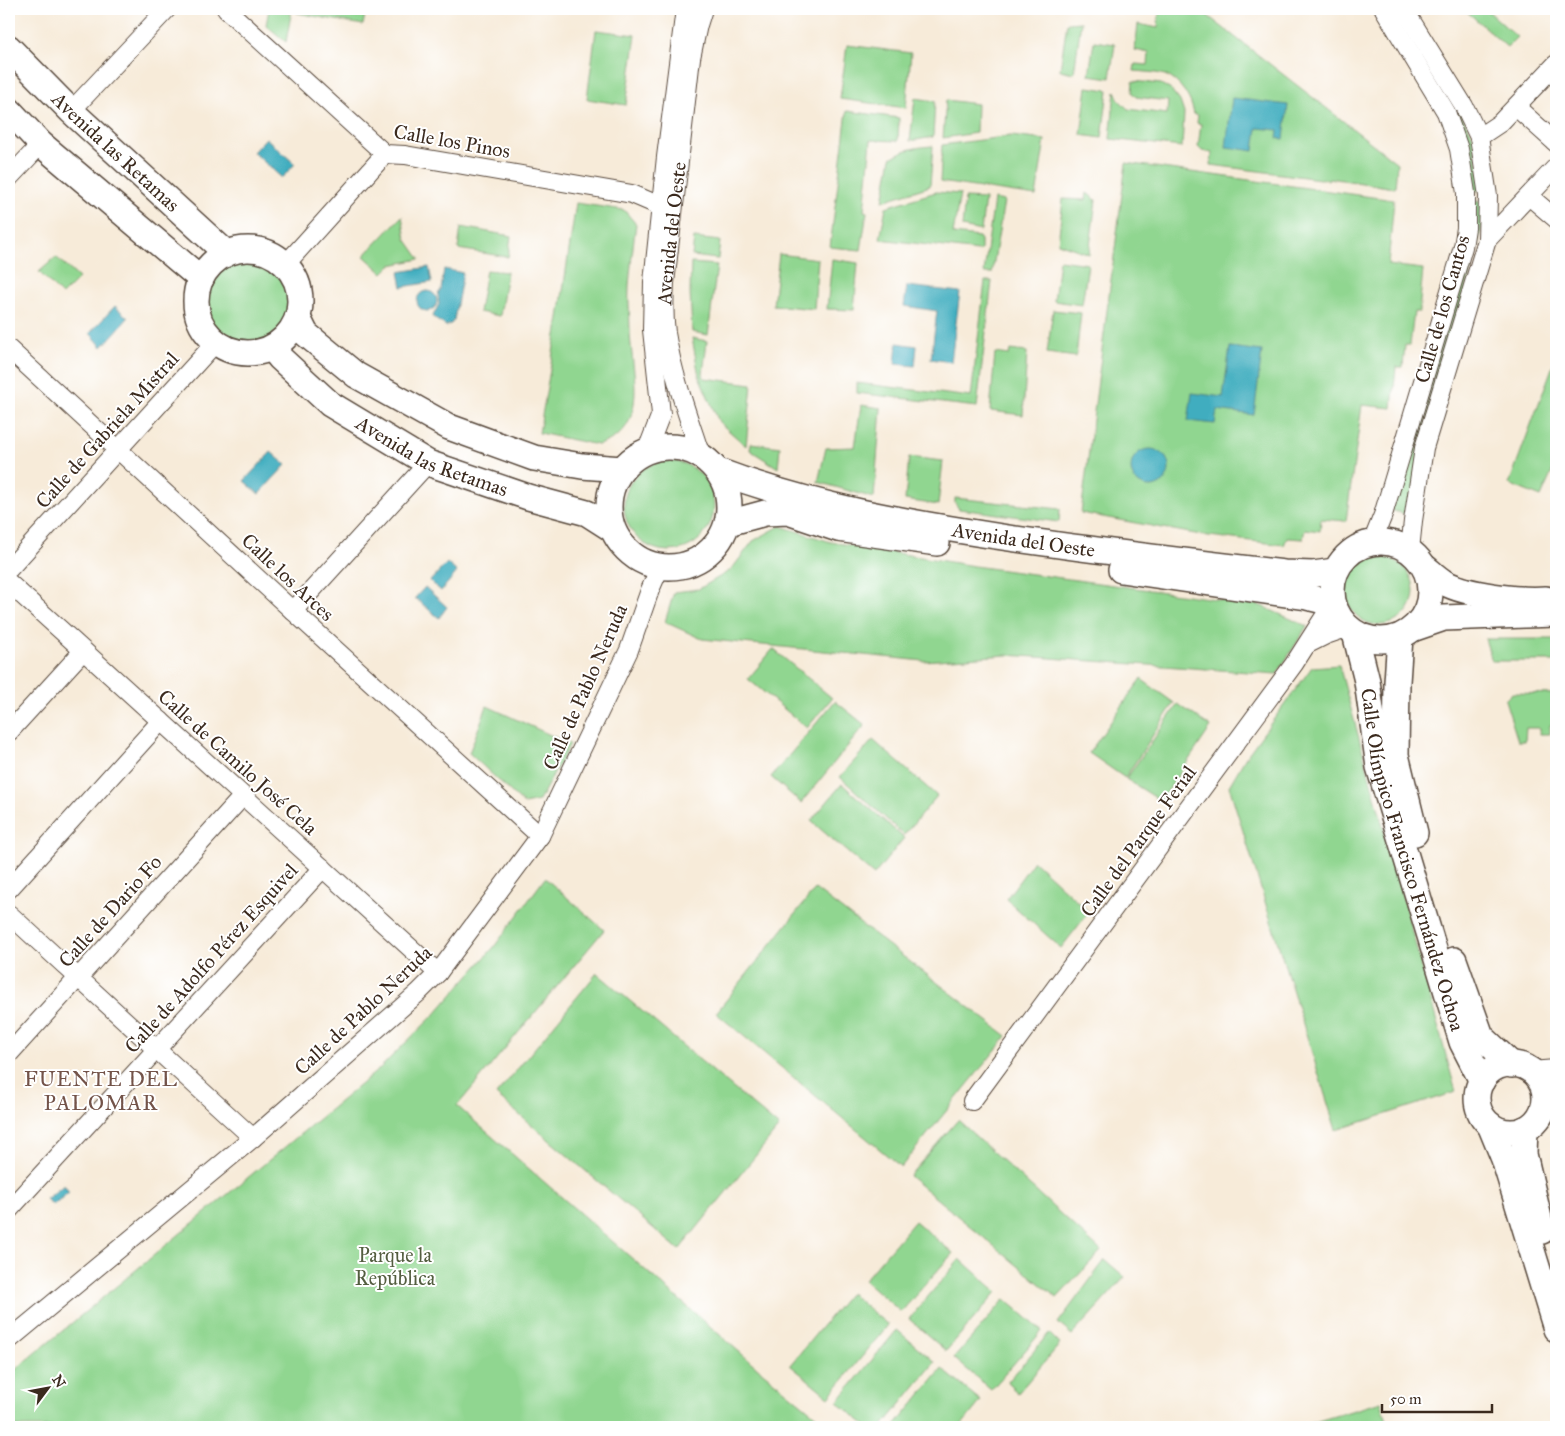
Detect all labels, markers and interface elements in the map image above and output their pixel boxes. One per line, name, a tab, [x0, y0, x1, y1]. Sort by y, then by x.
street label: Avenida las Retamas	[46, 86, 185, 217]
street label: Calle los Pinos	[392, 119, 512, 163]
street label: Avenida del Oeste	[652, 161, 691, 306]
street label: Calle de los Cantos	[1409, 232, 1475, 386]
street label: Calle de Gabriela Mistral	[30, 346, 184, 513]
street label: Avenida las Retamas	[351, 410, 511, 501]
street label: Avenida del Oeste	[949, 517, 1096, 562]
street label: Calle los Arces	[237, 528, 339, 626]
street label: Calle de Pablo Neruda	[538, 600, 633, 774]
street label: Calle de Camilo José Cela	[153, 684, 323, 841]
street label: Calle Olímpico Francisco Fernández Ochoa	[1356, 687, 1470, 1034]
street label: Calle del Parque Ferial	[1075, 760, 1202, 922]
street label: Calle de Dario Fo	[53, 850, 167, 972]
street label: Calle de Adolfo Pérez Esquivel	[119, 858, 304, 1058]
street label: Calle de Pablo Neruda	[289, 940, 437, 1080]
district label: FUENTE DEL PALOMAR	[24, 1066, 178, 1116]
park label: Parque la República	[355, 1243, 436, 1290]
north arrow	[22, 1364, 72, 1414]
text: N	[48, 1372, 69, 1391]
scale bar	[1382, 1381, 1492, 1413]
text: 50 m	[1390, 1390, 1422, 1408]

